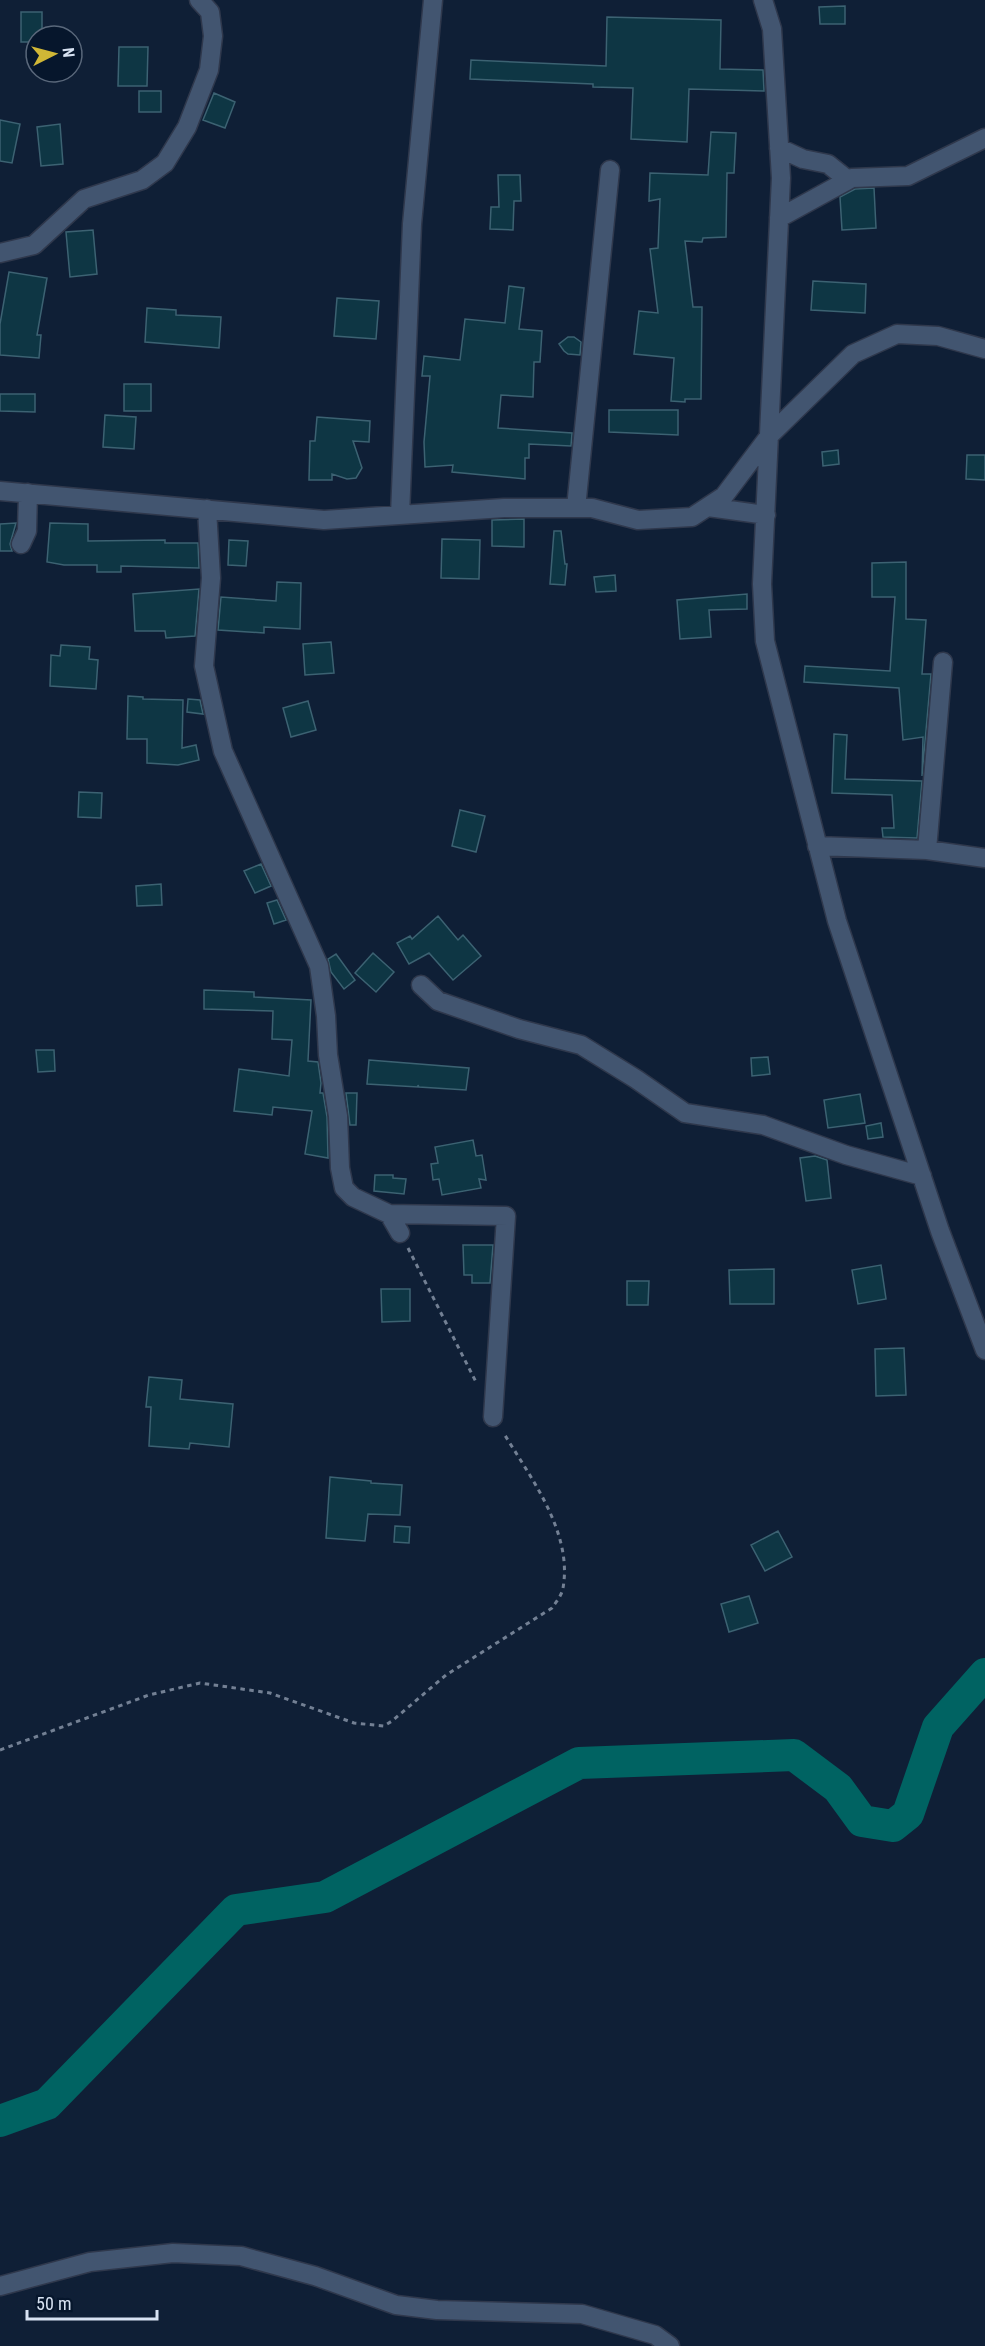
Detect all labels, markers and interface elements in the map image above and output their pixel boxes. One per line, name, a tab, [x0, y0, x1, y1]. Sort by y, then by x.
north arrow	[24, 24, 84, 84]
text: N	[58, 47, 78, 58]
scale bar	[27, 2283, 158, 2321]
text: 50 m	[36, 2293, 71, 2314]

